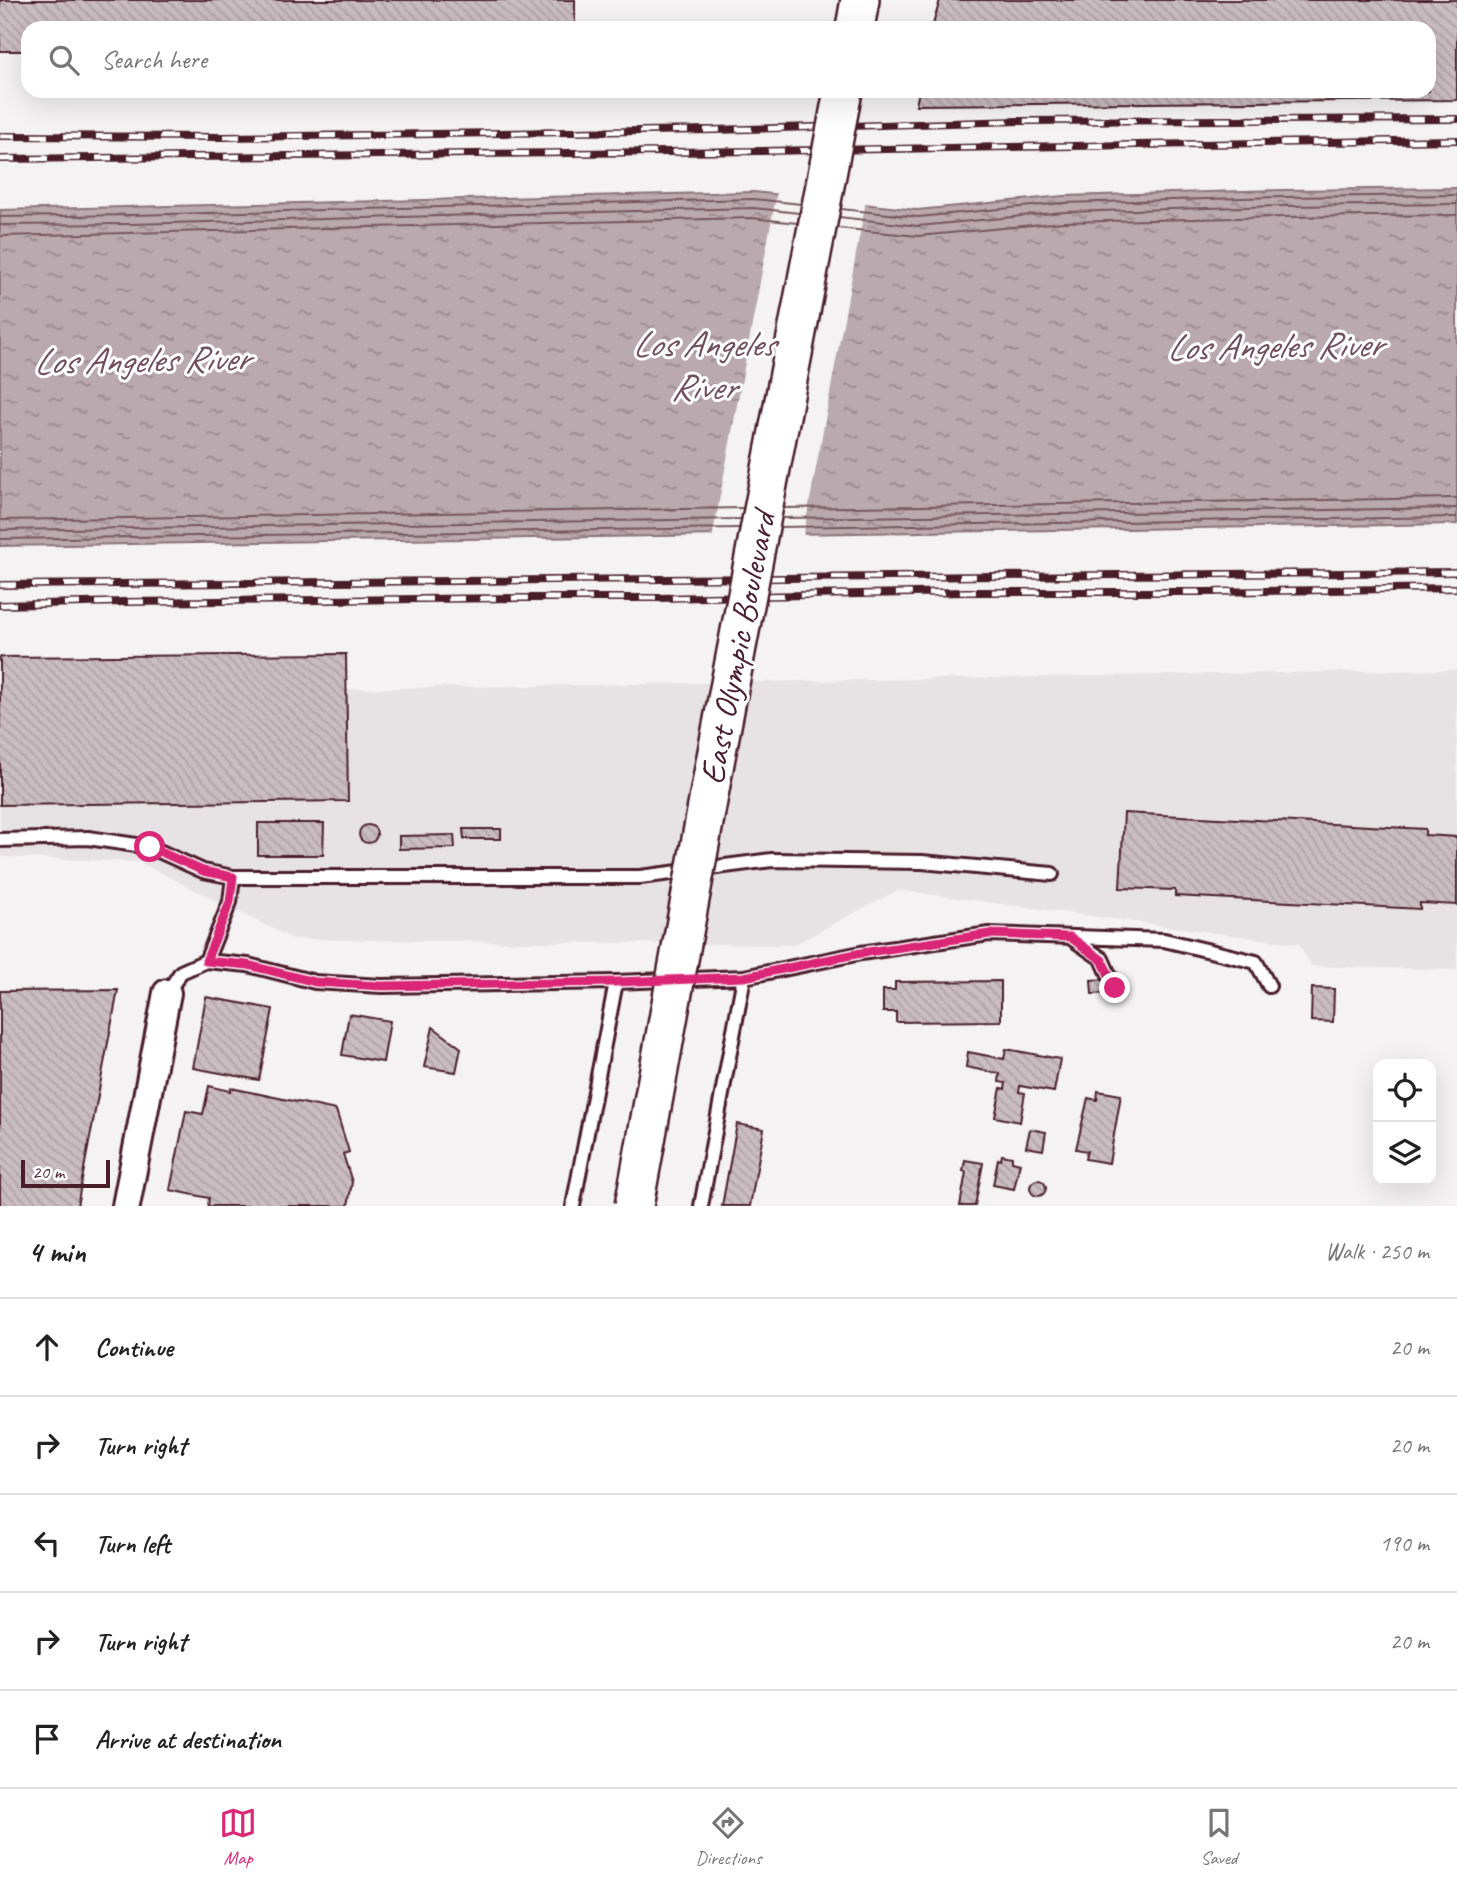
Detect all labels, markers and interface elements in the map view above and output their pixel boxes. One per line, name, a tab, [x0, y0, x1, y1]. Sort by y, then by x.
search box	[21, 21, 1436, 98]
icon: search	[45, 41, 83, 79]
text: Search here	[101, 43, 207, 76]
water label: Los Angeles River	[632, 320, 780, 410]
water label: Los Angeles River	[1166, 320, 1389, 371]
water label: Los Angeles River	[33, 334, 256, 385]
street label: East Olympic Boulevard	[689, 503, 787, 788]
route start	[134, 831, 165, 862]
route end	[1099, 972, 1130, 1003]
map controls	[1373, 1059, 1436, 1185]
button: locate	[1373, 1059, 1436, 1122]
button: layers	[1373, 1122, 1436, 1185]
scale bar	[21, 1157, 110, 1189]
text: 20 m	[32, 1160, 64, 1184]
text: 4 min	[28, 1233, 85, 1271]
text: Walk · 250 m	[1325, 1237, 1429, 1266]
icon: ahead	[28, 1328, 66, 1366]
text: Continue	[95, 1331, 173, 1364]
text: 20 m	[1390, 1333, 1429, 1362]
icon: right	[28, 1426, 66, 1464]
text: Turn right	[95, 1429, 186, 1462]
text: 20 m	[1390, 1431, 1429, 1460]
icon: left	[28, 1524, 66, 1562]
text: Turn left	[95, 1527, 170, 1560]
text: 190 m	[1380, 1529, 1429, 1558]
icon: right	[28, 1622, 66, 1660]
text: Turn right	[95, 1625, 186, 1658]
text: 20 m	[1390, 1627, 1429, 1656]
icon: arrive	[28, 1720, 66, 1758]
text: Arrive at destination	[95, 1723, 281, 1756]
tab: Map	[219, 1804, 257, 1870]
tab: Directions	[695, 1804, 762, 1870]
tab: Saved	[1200, 1804, 1238, 1870]

